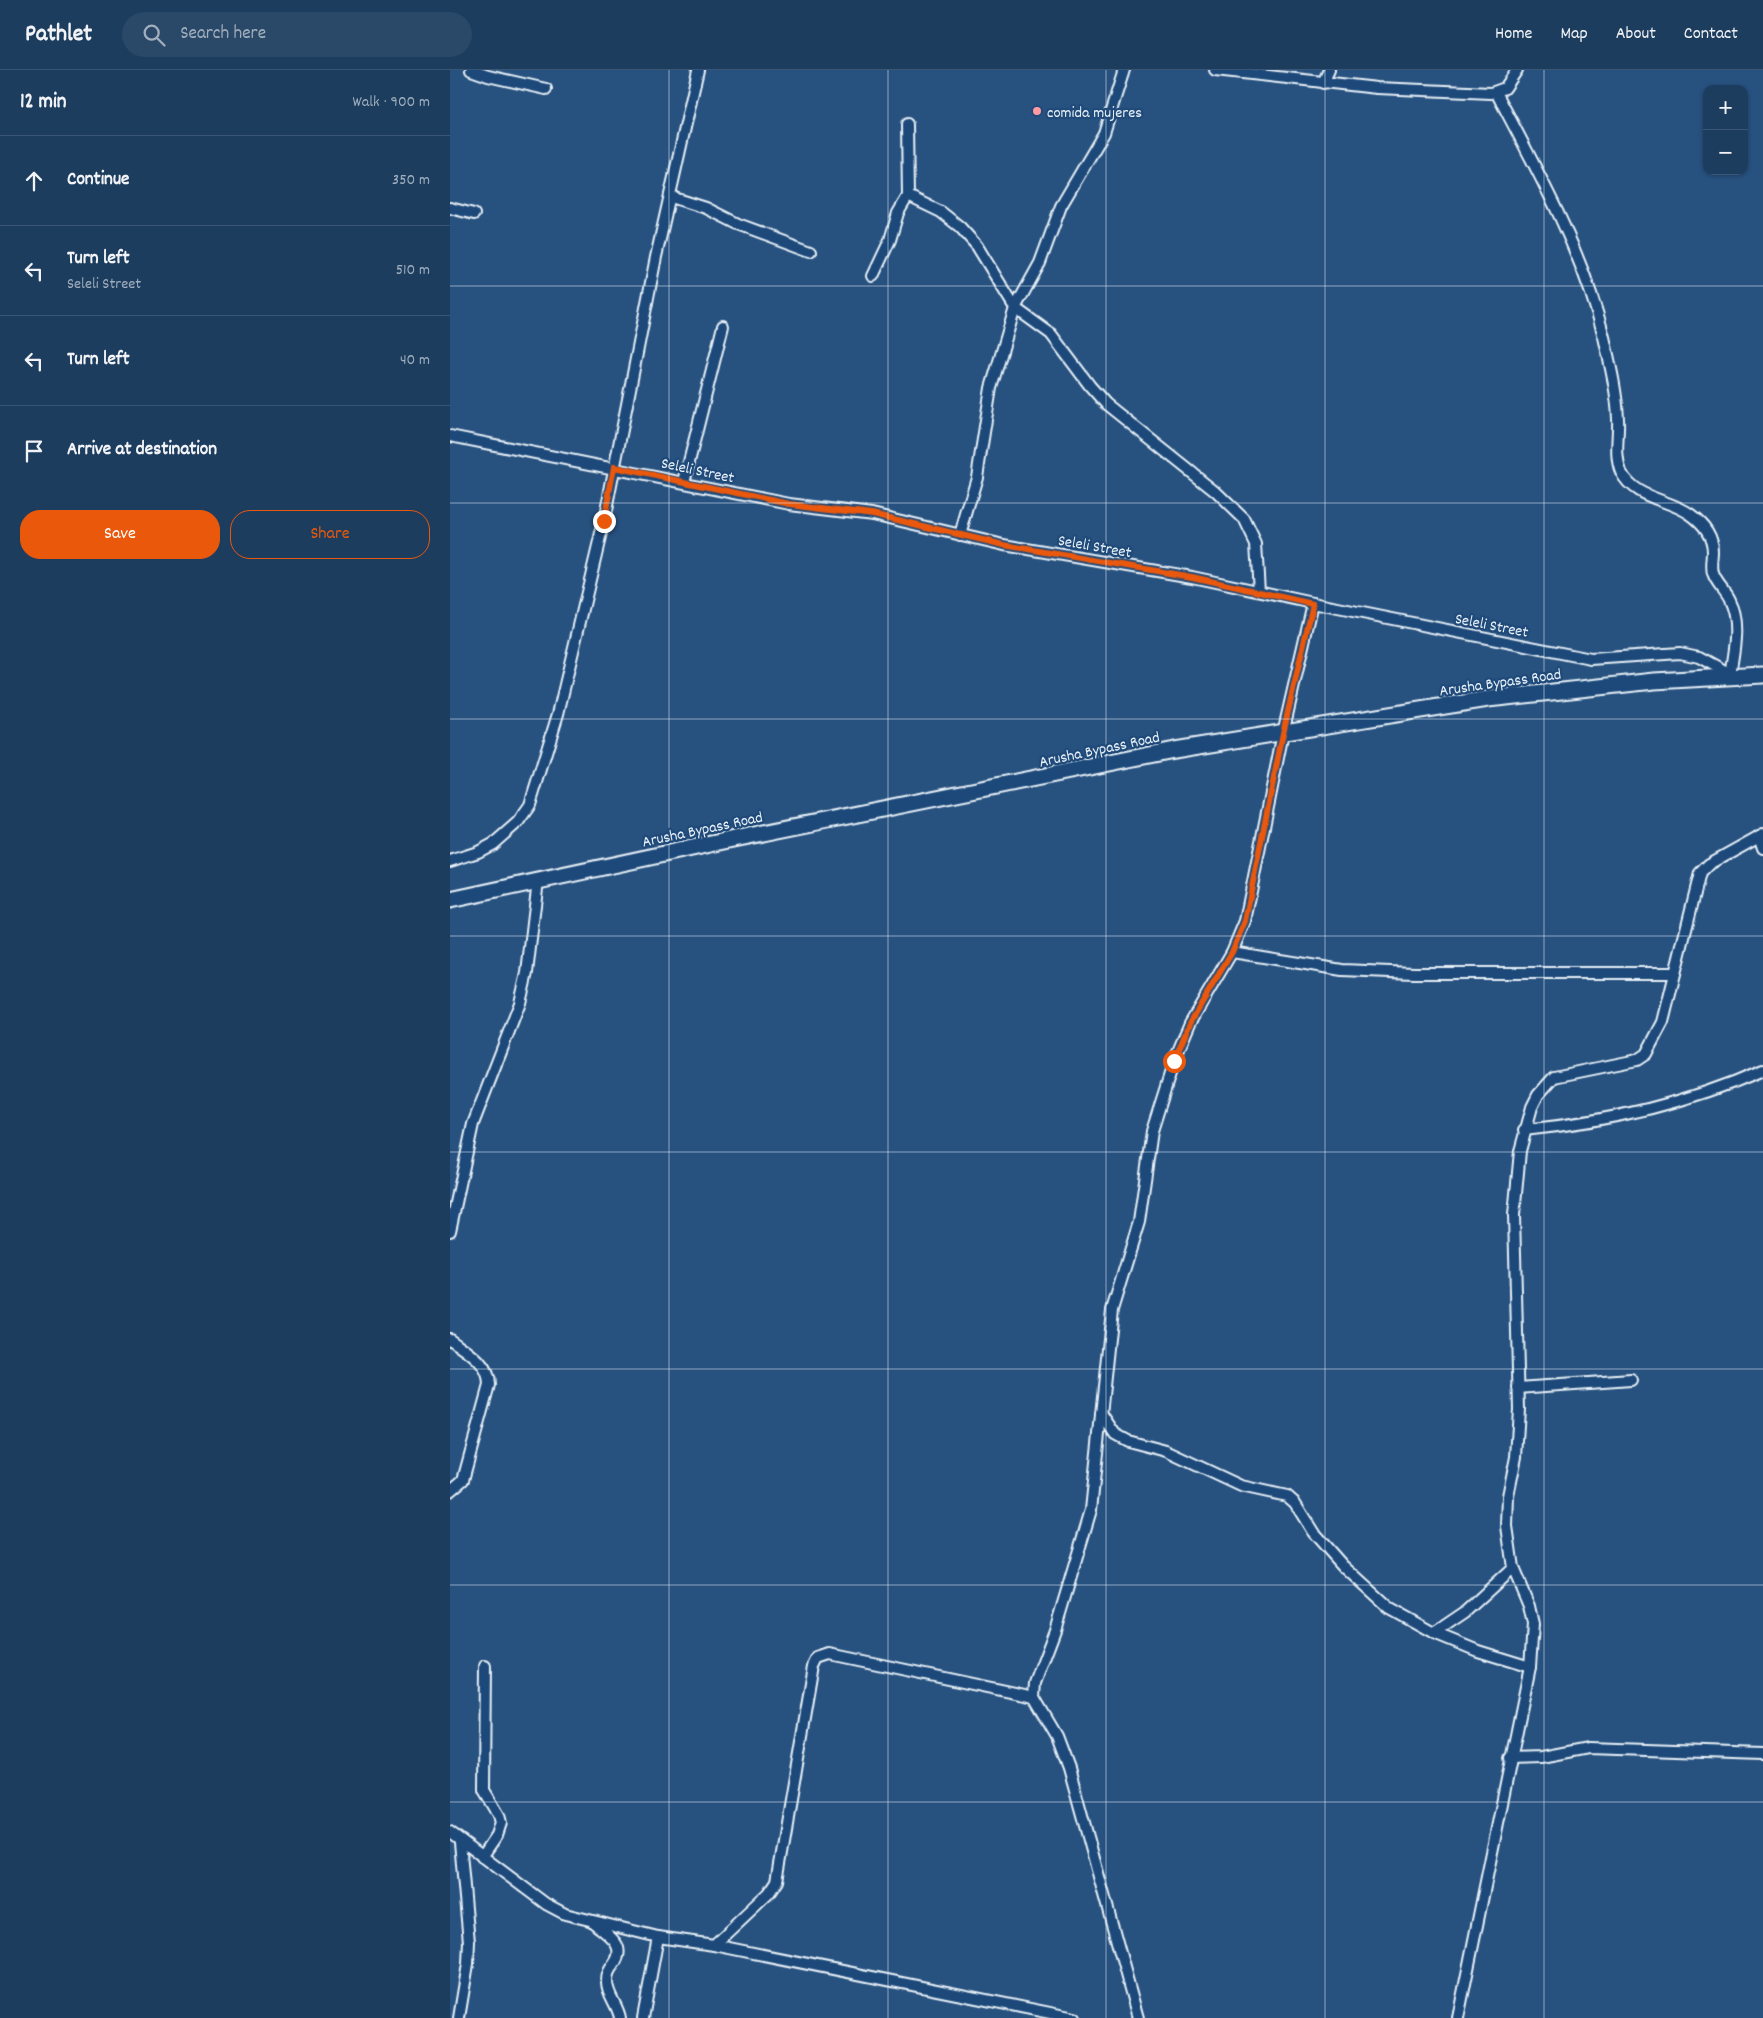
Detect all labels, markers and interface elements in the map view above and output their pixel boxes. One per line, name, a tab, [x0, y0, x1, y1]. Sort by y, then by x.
search box	[122, 12, 472, 57]
text: Pathlet	[25, 18, 92, 52]
icon: search	[140, 21, 168, 49]
text: Search here	[180, 21, 266, 48]
text: Home	[1495, 22, 1532, 47]
text: Map	[1560, 22, 1588, 47]
text: About	[1616, 22, 1656, 47]
text: Contact	[1684, 22, 1738, 47]
map controls	[1703, 85, 1748, 175]
button: +	[1703, 85, 1748, 130]
text: 12 min	[20, 88, 67, 118]
text: Walk · 900 m	[353, 91, 430, 114]
place label: comida mujeres	[1047, 102, 1142, 125]
marker: comida mujeres	[1031, 105, 1043, 117]
button: −	[1703, 130, 1748, 175]
icon: ahead	[20, 167, 48, 195]
text: Continue	[67, 167, 129, 194]
text: 350 m	[392, 169, 430, 192]
text: Turn left	[67, 246, 130, 273]
icon: left	[20, 257, 48, 285]
text: 510 m	[396, 259, 430, 282]
text: Seleli Street	[67, 273, 141, 296]
icon: left	[20, 347, 48, 375]
text: Turn left	[67, 347, 130, 374]
text: 40 m	[400, 349, 430, 372]
icon: arrive	[20, 437, 48, 465]
text: Arrive at destination	[67, 437, 217, 464]
street label: Seleli Street	[659, 452, 736, 490]
button: Save	[20, 510, 220, 559]
button: Share	[230, 510, 430, 559]
route end	[593, 510, 616, 533]
street label: Seleli Street	[1056, 530, 1133, 565]
street label: Seleli Street	[1453, 608, 1530, 645]
street label: Arusha Bypass Road	[1438, 664, 1563, 703]
street label: Arusha Bypass Road	[1037, 726, 1162, 774]
street label: Arusha Bypass Road	[640, 806, 765, 854]
route start	[1163, 1050, 1186, 1073]

